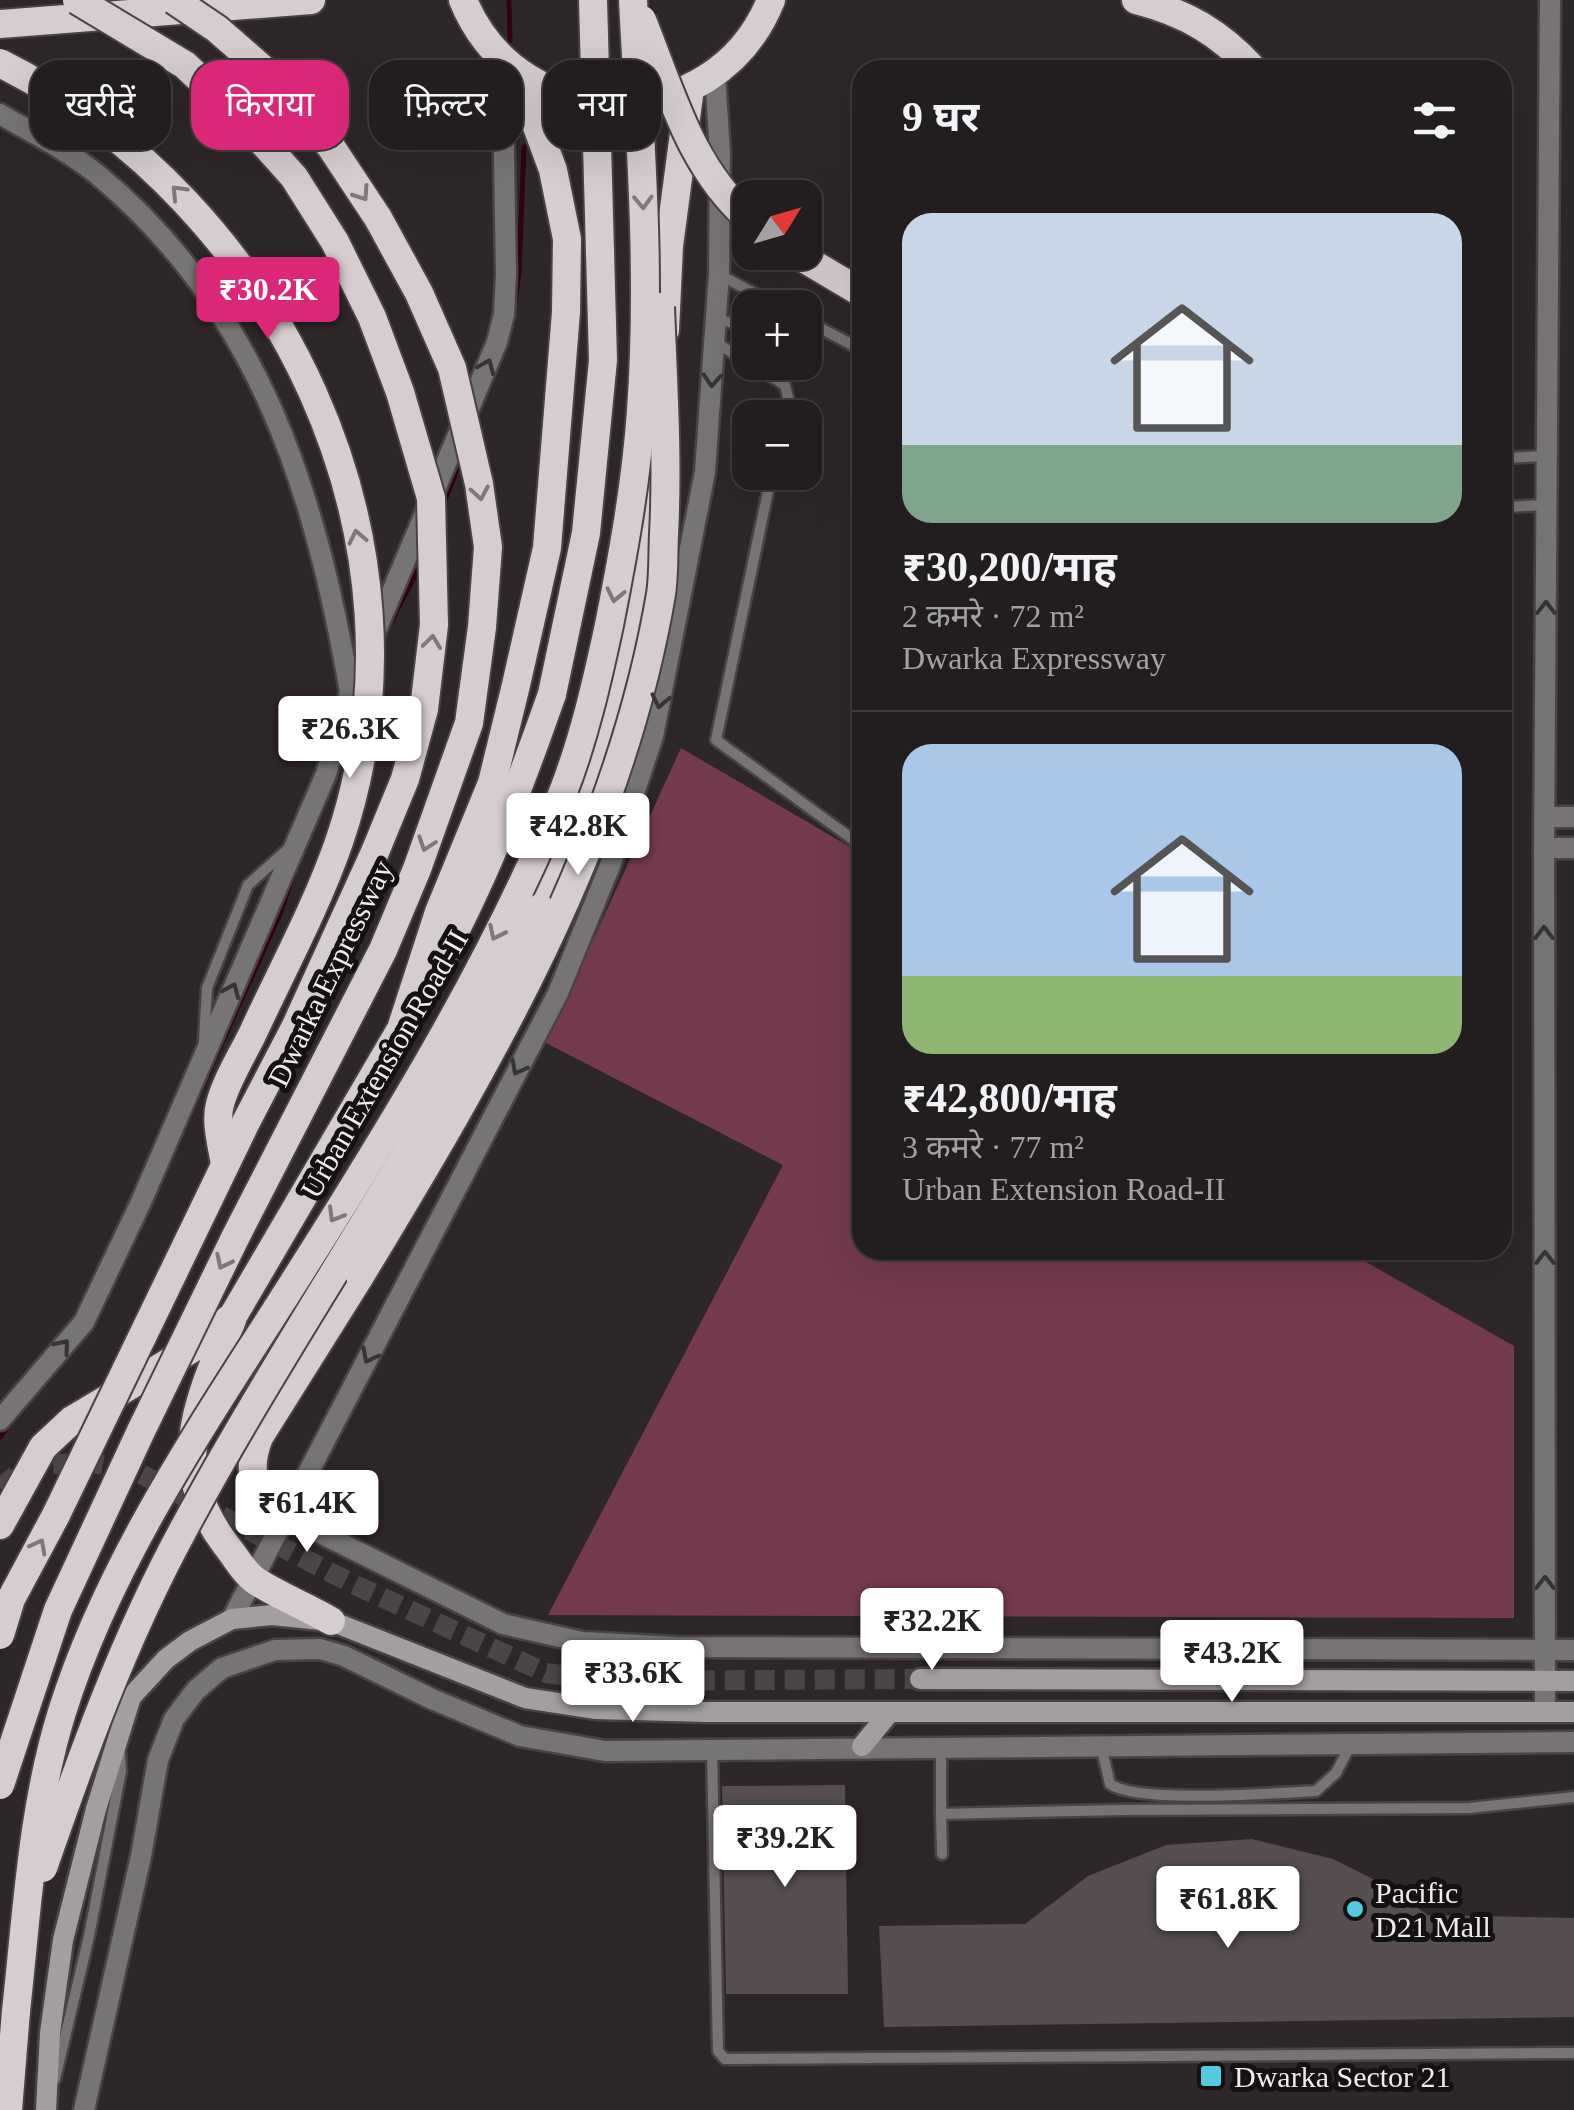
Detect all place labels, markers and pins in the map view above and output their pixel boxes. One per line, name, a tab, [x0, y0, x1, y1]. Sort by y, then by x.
pin: ₹30.2K	[187, 257, 349, 342]
pin: ₹26.3K	[269, 696, 431, 781]
pin: ₹42.8K	[497, 793, 659, 878]
pin: ₹61.4K	[226, 1470, 388, 1555]
pin: ₹32.2K	[851, 1588, 1013, 1673]
pin: ₹43.2K	[1151, 1620, 1313, 1705]
pin: ₹33.6K	[552, 1640, 714, 1725]
pin: ₹39.2K	[704, 1805, 866, 1890]
pin: ₹61.8K	[1147, 1866, 1309, 1951]
place label: Pacific D21 Mall	[1375, 1876, 1491, 1943]
marker: Pacific D21 Mall	[1344, 1898, 1366, 1920]
place label: Dwarka Sector 21	[1234, 2060, 1451, 2093]
marker: Dwarka Sector 21	[1198, 2063, 1224, 2089]

